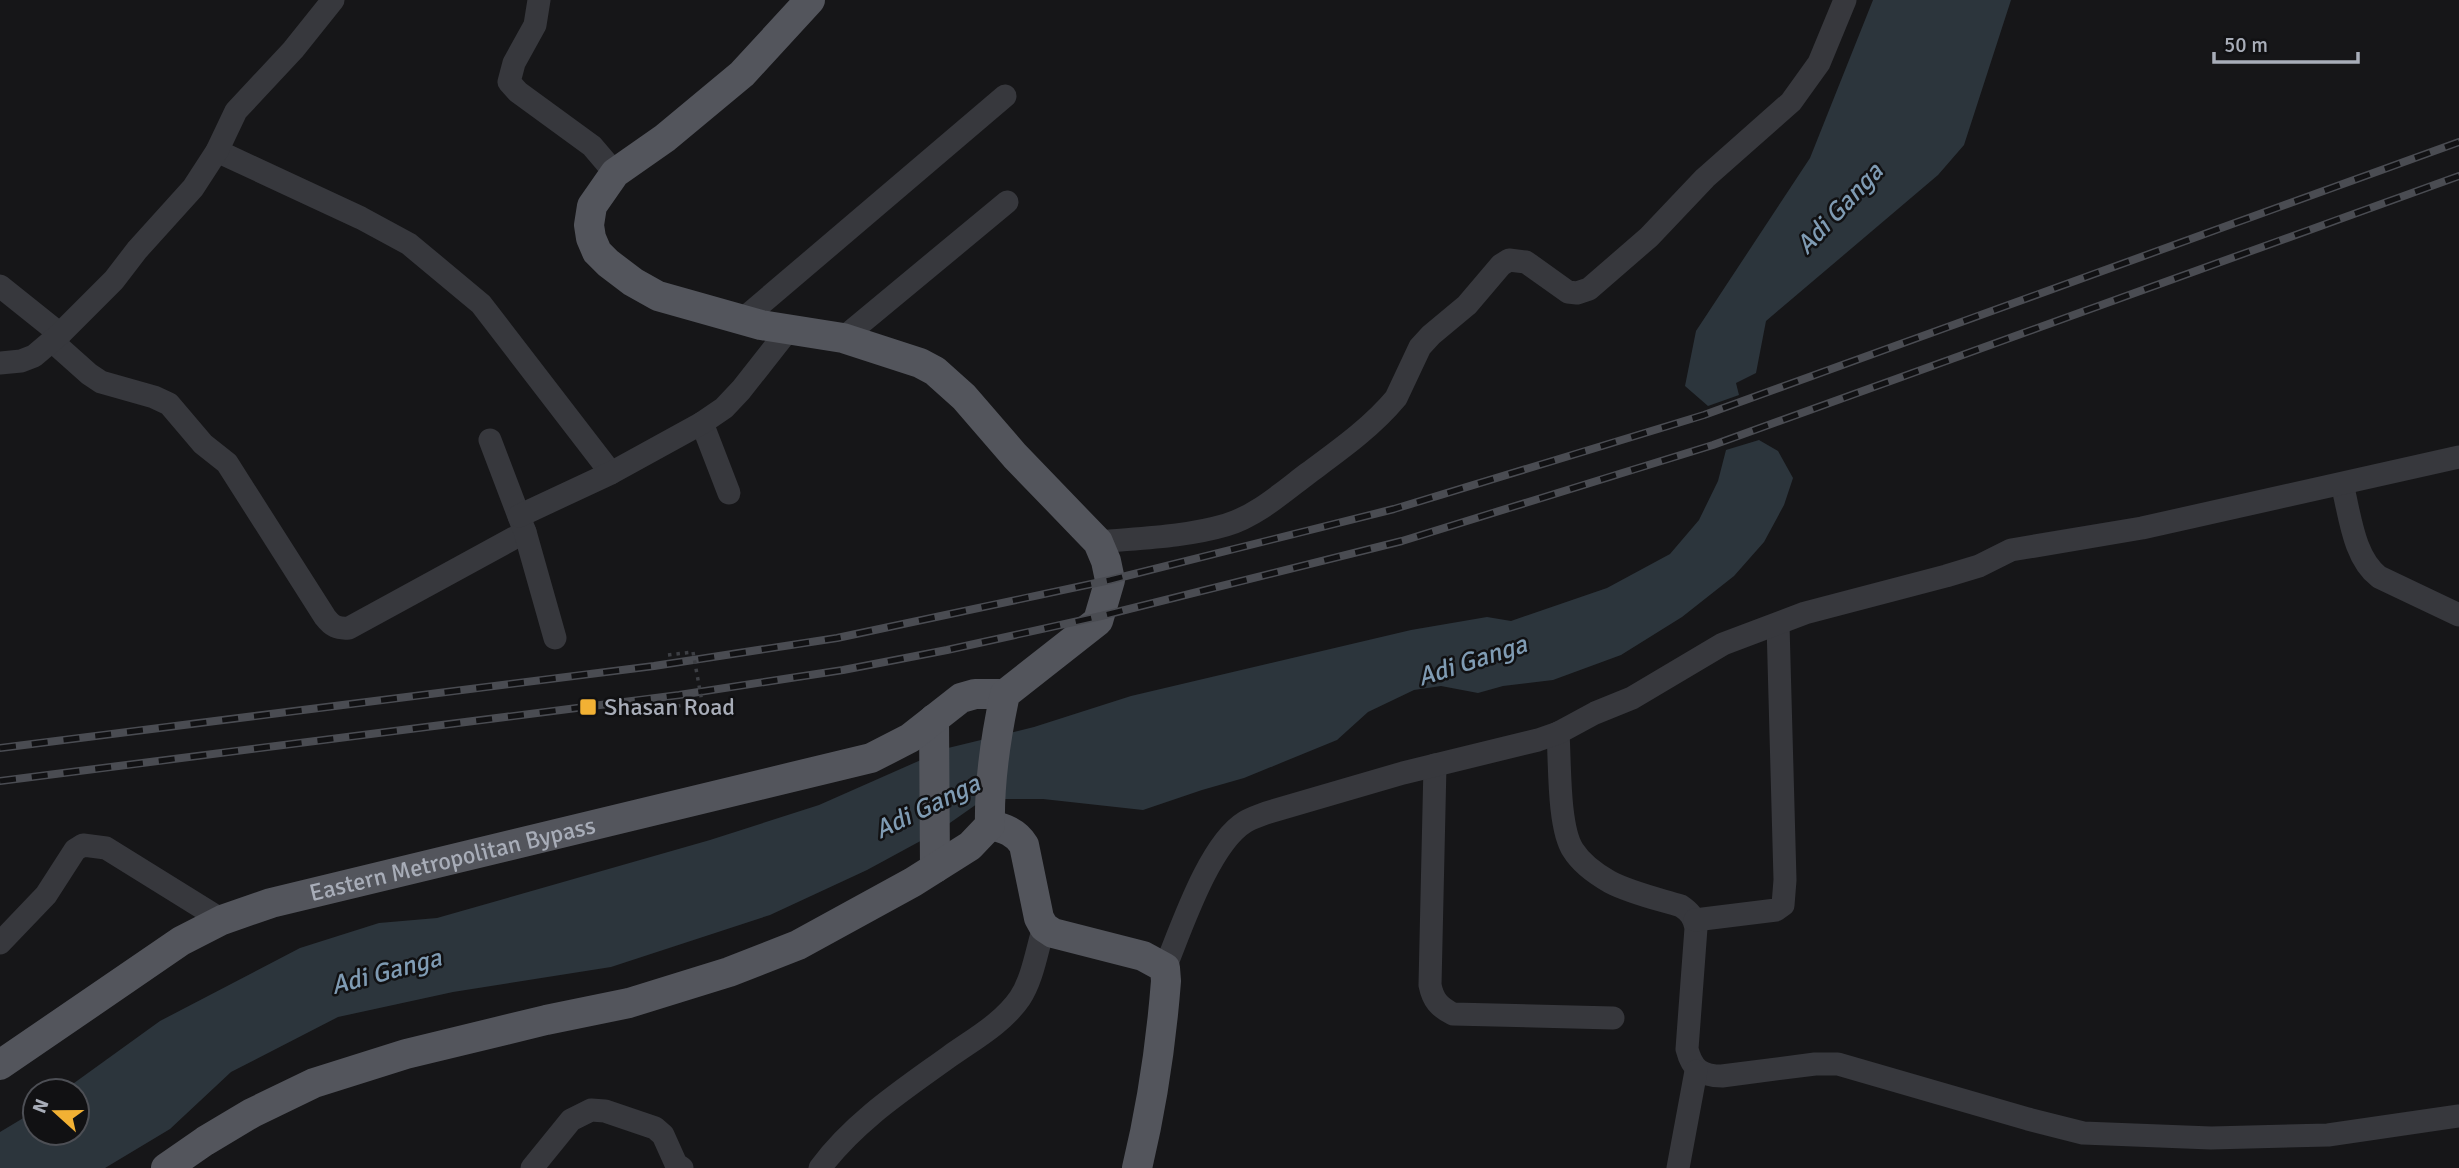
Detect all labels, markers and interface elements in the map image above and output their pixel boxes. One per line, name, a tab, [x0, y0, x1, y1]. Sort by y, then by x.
scale bar	[2214, 21, 2358, 65]
text: 50 m	[2224, 32, 2268, 58]
water label: Adi Ganga	[1789, 156, 1891, 261]
water label: Adi Ganga	[1414, 628, 1532, 694]
place label: Shasan Road	[604, 692, 735, 722]
marker: Shasan Road	[578, 697, 598, 717]
water label: Adi Ganga	[870, 767, 986, 846]
street label: Eastern Metropolitan Bypass	[306, 810, 598, 908]
water label: Adi Ganga	[327, 942, 446, 1002]
north arrow	[21, 1077, 91, 1147]
text: N	[27, 1096, 55, 1117]

